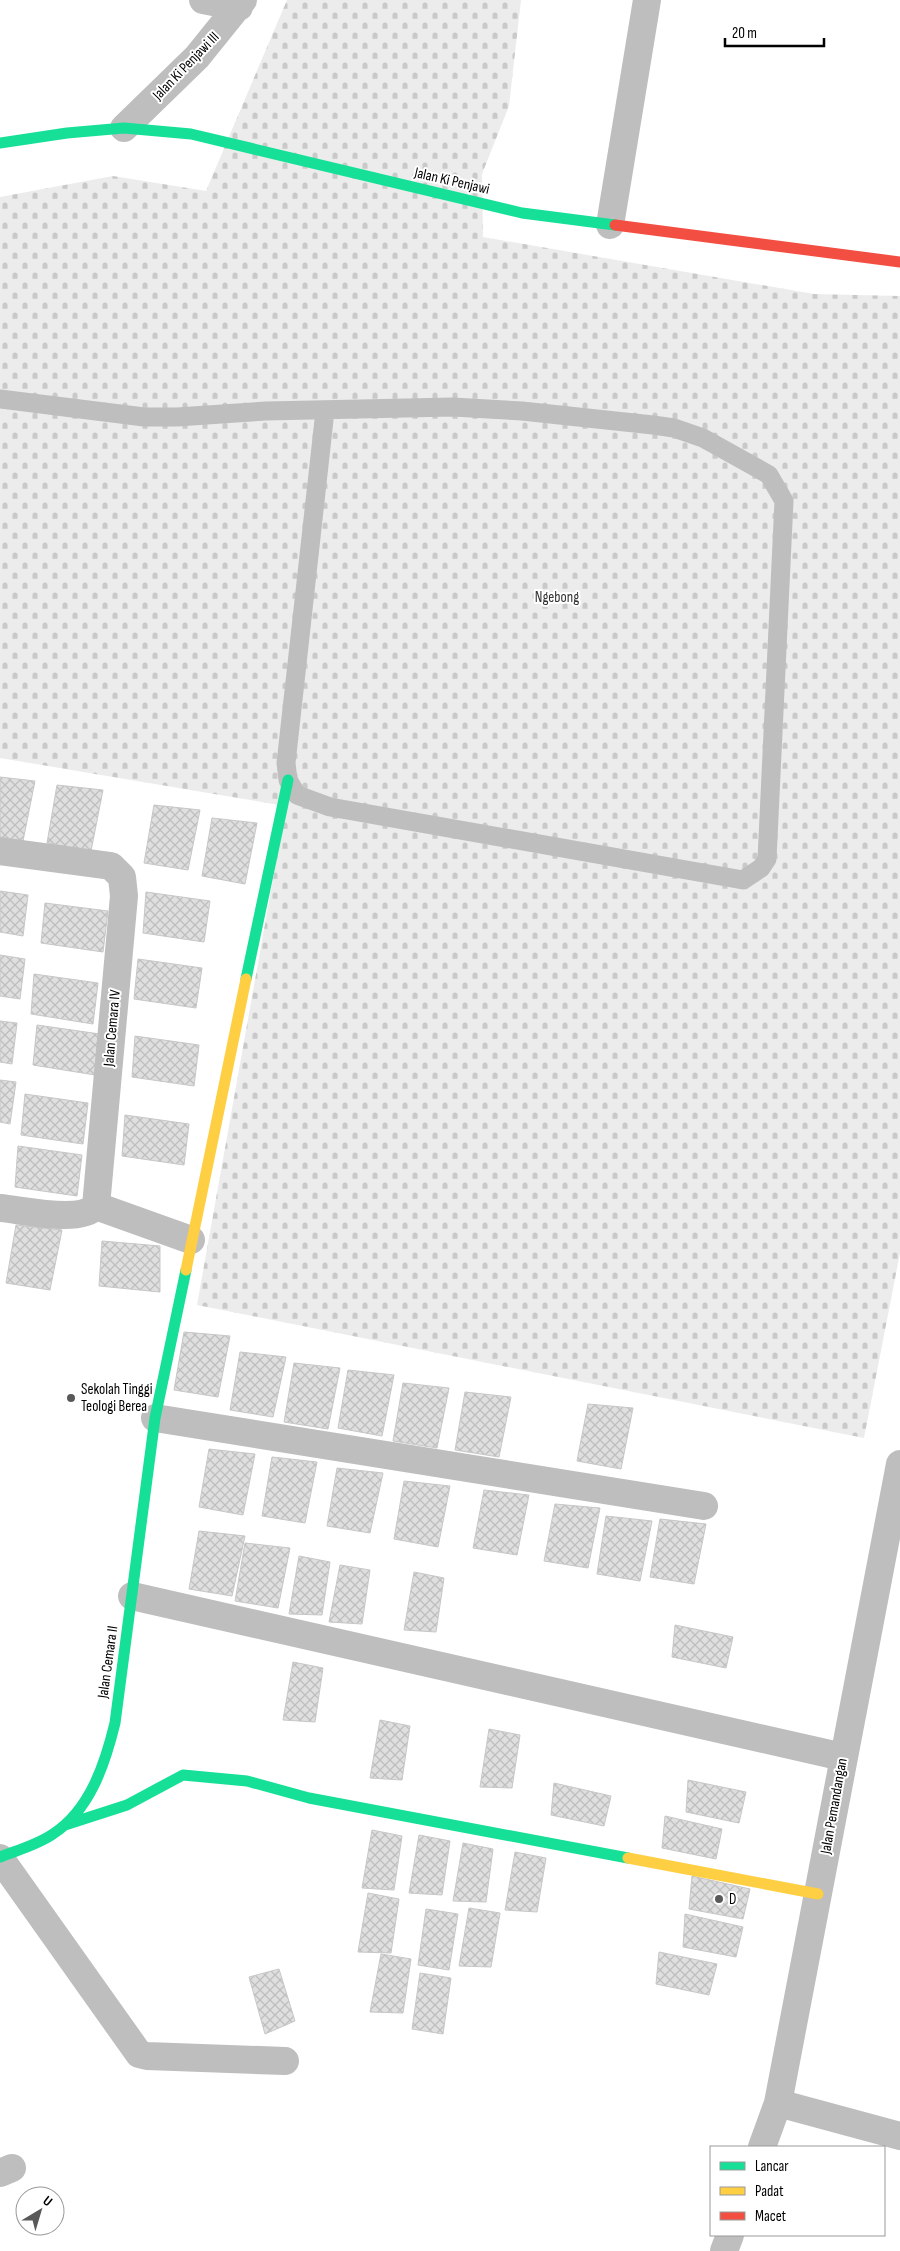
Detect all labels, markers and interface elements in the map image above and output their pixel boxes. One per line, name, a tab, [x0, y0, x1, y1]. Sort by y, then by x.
scale bar	[725, 15, 824, 47]
text: 20 m	[732, 24, 757, 43]
street label: Jalan Ki Penjawi III	[148, 28, 223, 105]
street label: Jalan Ki Penjawi	[412, 163, 492, 199]
park label: Ngebong	[535, 588, 579, 607]
street label: Jalan Cemara IV	[99, 989, 125, 1068]
place label: Sekolah Tinggi Teologi Berea	[81, 1380, 153, 1416]
marker: Sekolah Tinggi Teologi Berea	[65, 1392, 77, 1404]
street label: Jalan Cemara II	[93, 1624, 122, 1701]
street label: Jalan Pemandangan	[816, 1757, 852, 1856]
place label: D	[729, 1890, 736, 1909]
marker: D	[713, 1893, 725, 1905]
legend	[710, 2146, 885, 2236]
text: Lancar	[755, 2157, 789, 2176]
text: Padat	[755, 2182, 784, 2201]
north arrow	[15, 2186, 65, 2236]
text: U	[40, 2192, 56, 2210]
text: Macet	[755, 2207, 787, 2226]

